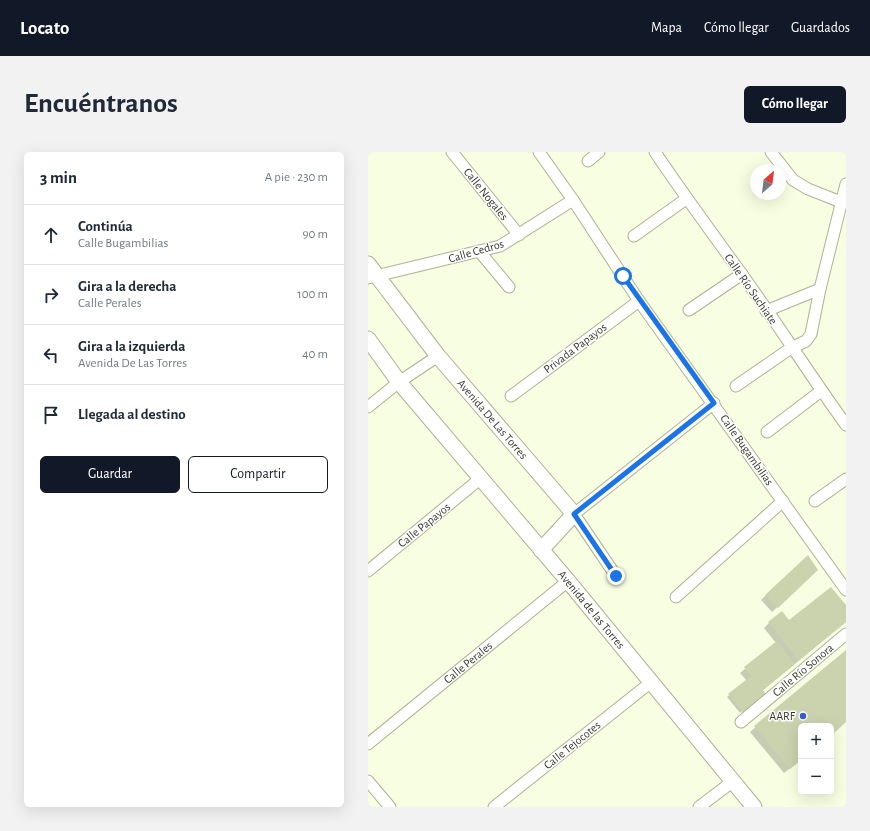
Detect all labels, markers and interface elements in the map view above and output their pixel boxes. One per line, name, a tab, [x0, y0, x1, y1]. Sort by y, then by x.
text: Locato	[20, 19, 69, 38]
text: Mapa	[651, 21, 682, 35]
text: Cómo llegar	[704, 21, 769, 35]
text: Guardados	[791, 21, 850, 35]
button: Cómo llegar	[744, 86, 846, 123]
text: Encuéntranos	[24, 90, 178, 118]
north arrow	[750, 164, 786, 200]
street label: Calle Nogales	[461, 166, 511, 222]
text: 3 min	[40, 169, 77, 186]
text: A pie · 230 m	[265, 171, 328, 184]
text: Continúa	[78, 219, 133, 234]
icon: ahead	[40, 224, 62, 246]
text: 90 m	[302, 228, 328, 241]
text: Calle Bugambilias	[78, 237, 168, 250]
street label: Calle Cedros	[447, 237, 505, 265]
street label: Calle Río Suchiate	[722, 252, 780, 326]
route start	[614, 267, 632, 285]
text: Gira a la derecha	[78, 279, 177, 294]
icon: right	[40, 284, 62, 306]
text: 100 m	[297, 288, 328, 301]
text: Calle Perales	[78, 297, 142, 310]
street label: Privada Papayos	[541, 321, 609, 376]
text: Gira a la izquierda	[78, 339, 185, 354]
icon: left	[40, 344, 62, 366]
text: 40 m	[302, 348, 328, 361]
text: Avenida De Las Torres	[78, 357, 187, 370]
street label: Avenida De Las Torres	[455, 377, 530, 461]
icon: arrive	[40, 404, 62, 426]
text: Llegada al destino	[78, 407, 186, 422]
street label: Calle Bugambilias	[718, 412, 776, 488]
button: Guardar	[40, 456, 180, 493]
button: Compartir	[188, 456, 328, 493]
street label: Calle Papayos	[396, 500, 453, 550]
route end	[607, 567, 625, 585]
street label: Avenida de las Torres	[556, 568, 627, 651]
street label: Calle Perales	[441, 639, 495, 686]
street label: Calle Río Sonora	[770, 641, 836, 699]
place label: AARF	[769, 710, 796, 722]
marker: AARF	[798, 711, 808, 721]
street label: Calle Tejocotes	[541, 719, 603, 772]
map controls	[798, 723, 834, 795]
button: +	[798, 723, 834, 759]
button: −	[798, 759, 834, 795]

